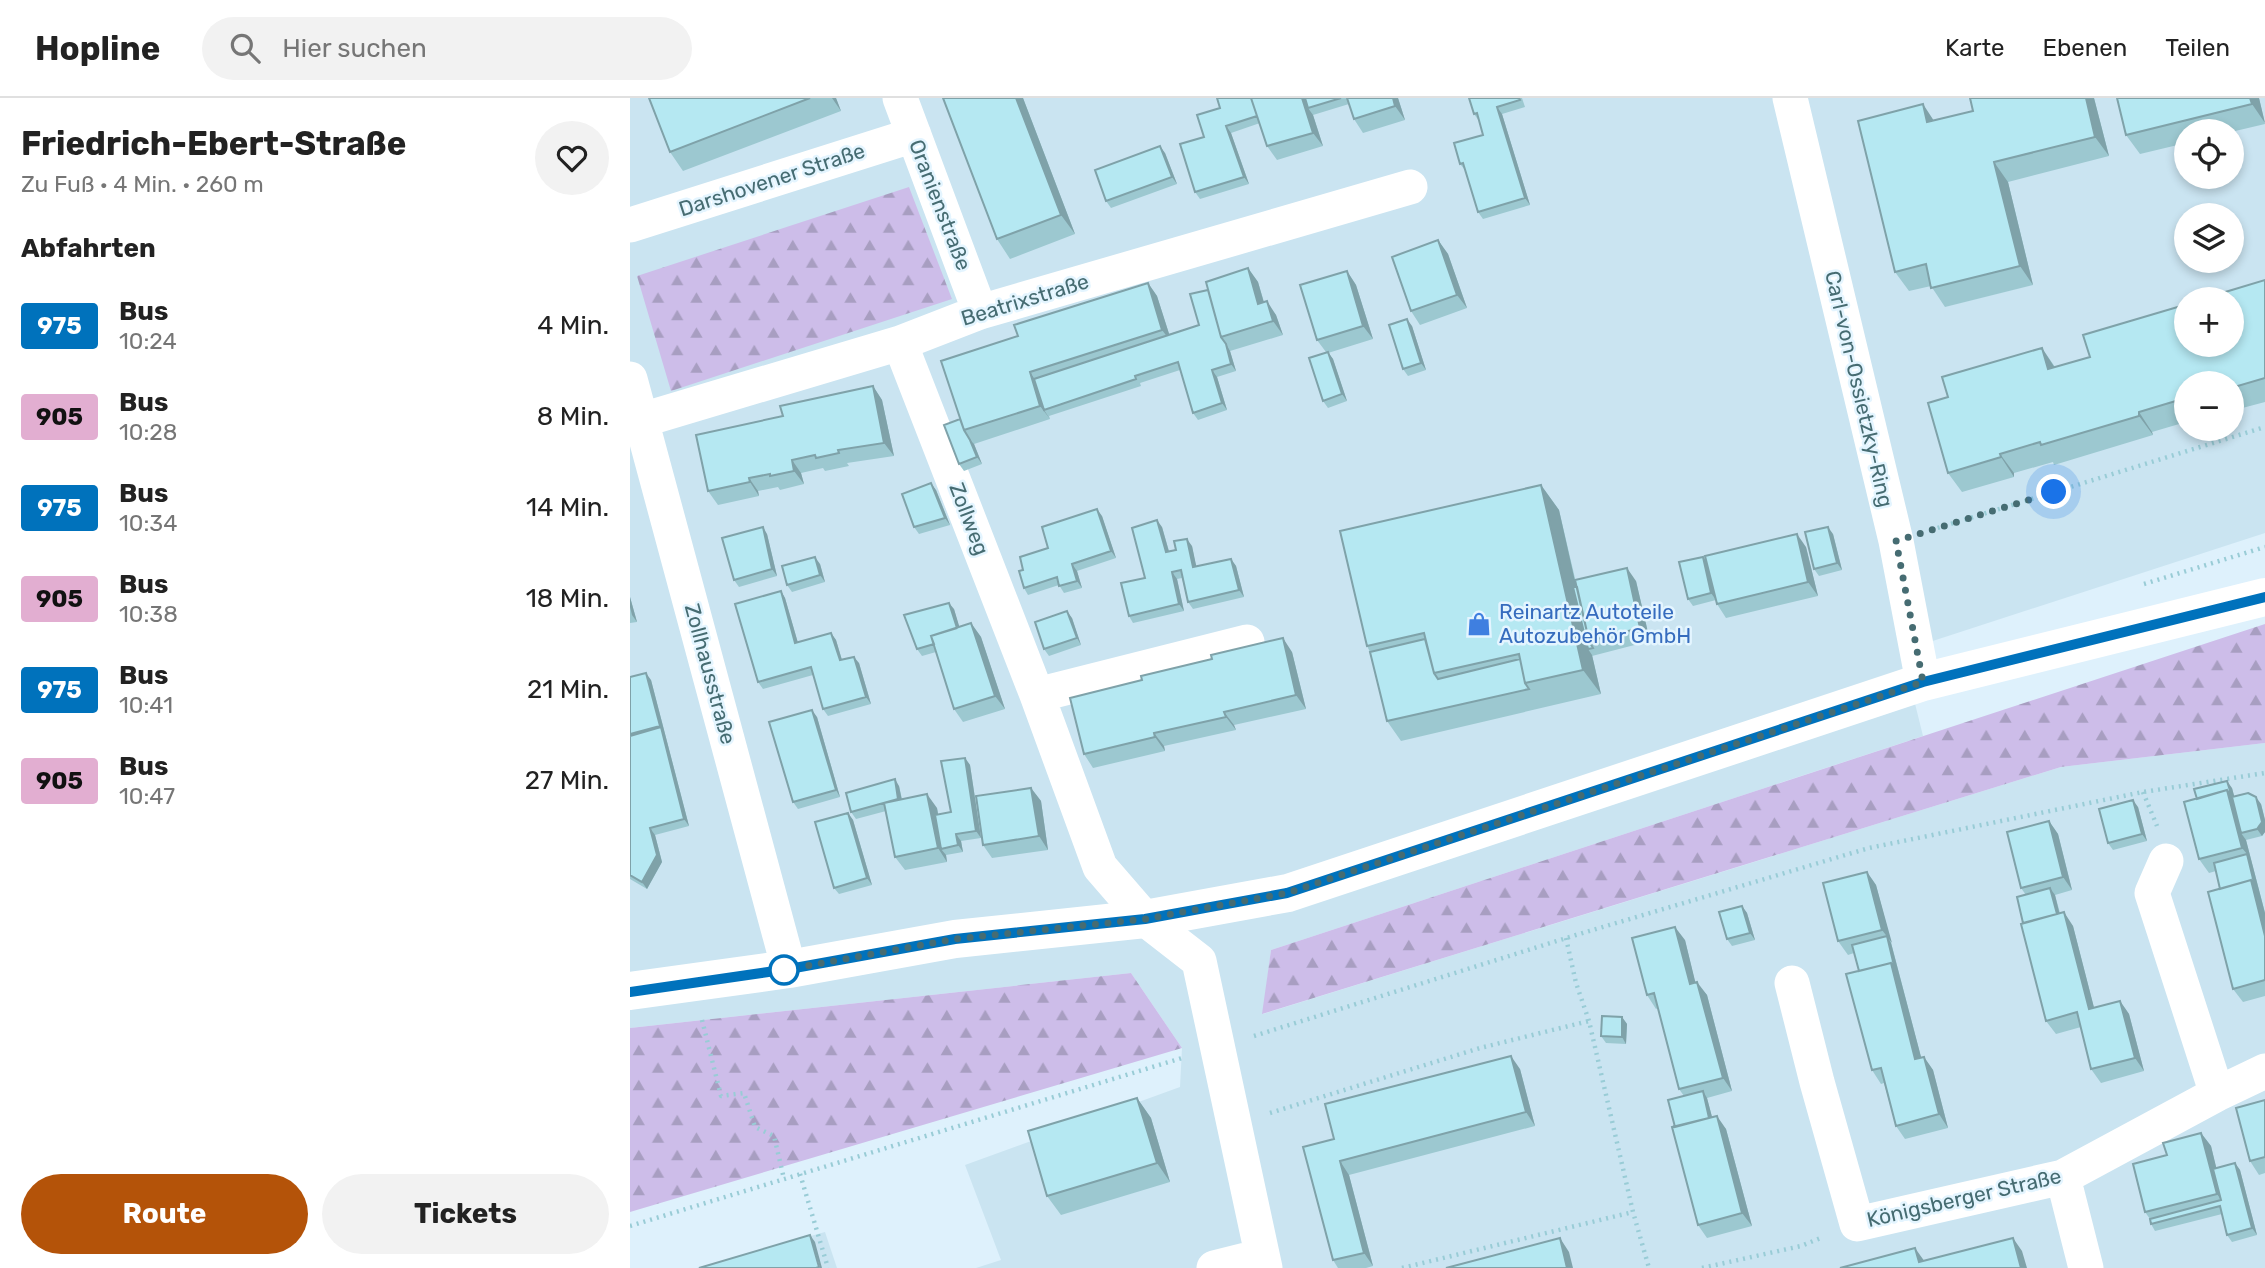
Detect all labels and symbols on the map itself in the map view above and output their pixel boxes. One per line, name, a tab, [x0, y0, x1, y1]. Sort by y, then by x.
street label: Oranienstraße	[904, 136, 977, 274]
street label: Darshovener Straße	[676, 138, 868, 221]
street label: Beatrixstraße	[958, 268, 1092, 331]
street label: Carl-von-Ossietzky-Ring	[1820, 268, 1899, 510]
your location	[2036, 474, 2071, 509]
street label: Zollweg	[944, 479, 995, 558]
place label: Reinartz Autoteile Autozubehör GmbH	[1499, 599, 1691, 648]
street label: Zollhausstraße	[680, 601, 741, 747]
shop icon: Reinartz Autoteile Autozubehör GmbH	[1465, 610, 1493, 638]
unlabelled marker	[769, 955, 799, 985]
street label: Königsberger Straße	[1864, 1163, 2064, 1232]

